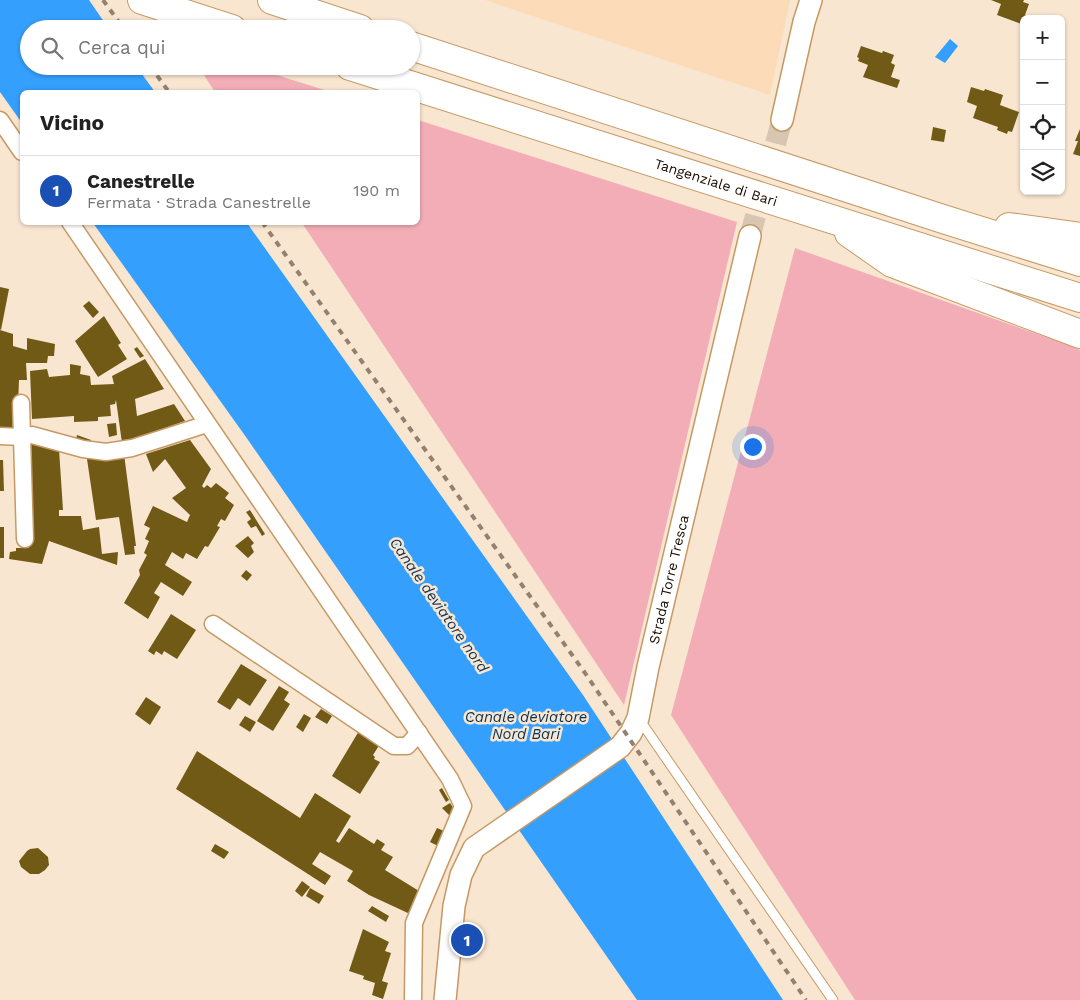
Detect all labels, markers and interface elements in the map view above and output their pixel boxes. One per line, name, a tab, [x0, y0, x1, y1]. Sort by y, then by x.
map controls	[1020, 15, 1065, 195]
button: +	[1020, 15, 1065, 60]
search box	[20, 20, 420, 75]
icon: search	[38, 34, 66, 62]
text: Cerca qui	[78, 36, 166, 59]
button: −	[1020, 60, 1065, 105]
button: locate	[1020, 105, 1065, 150]
text: Vicino	[40, 110, 104, 135]
button: layers	[1020, 150, 1065, 195]
street label: Tangenziale di Bari	[653, 155, 779, 209]
text: Canestrelle	[87, 170, 195, 193]
text: 1	[53, 181, 59, 200]
text: 190 m	[353, 181, 400, 200]
text: Fermata · Strada Canestrelle	[87, 193, 311, 212]
your location	[740, 434, 766, 460]
street label: Strada Torre Tresca	[646, 513, 692, 646]
water label: Canale deviatore nord	[386, 534, 493, 676]
water label: Canale deviatore Nord Bari	[465, 708, 587, 743]
pin: 1	[451, 921, 483, 959]

